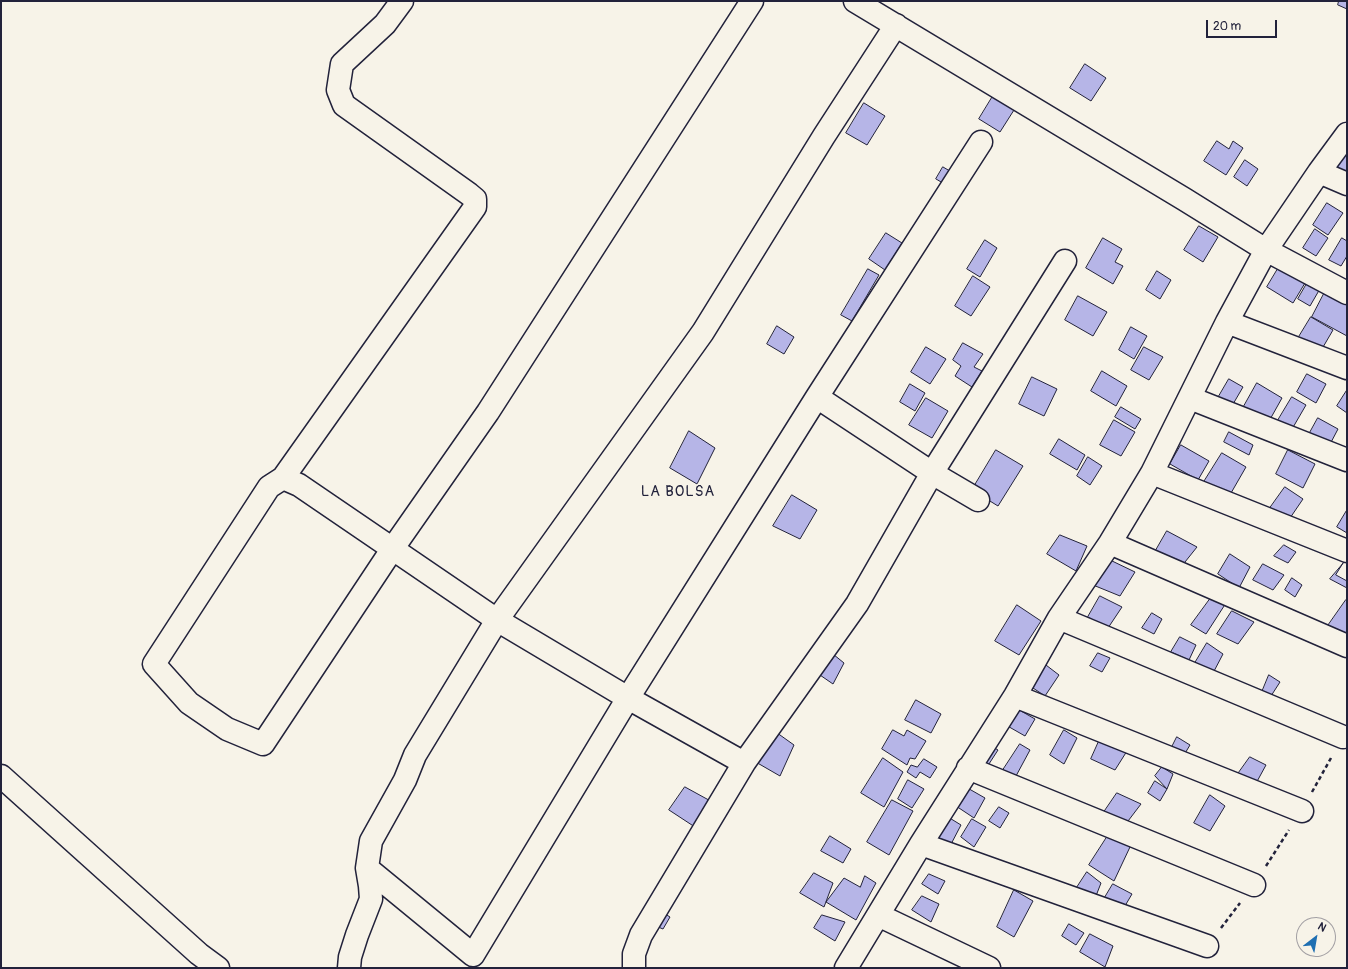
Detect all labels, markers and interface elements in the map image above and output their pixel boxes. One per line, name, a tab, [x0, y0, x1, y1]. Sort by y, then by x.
scale bar	[1208, 12, 1279, 38]
text: 20 m	[1213, 19, 1241, 34]
district label: LA BOLSA	[641, 483, 715, 501]
north arrow	[1296, 917, 1336, 957]
text: N	[1315, 920, 1328, 935]

